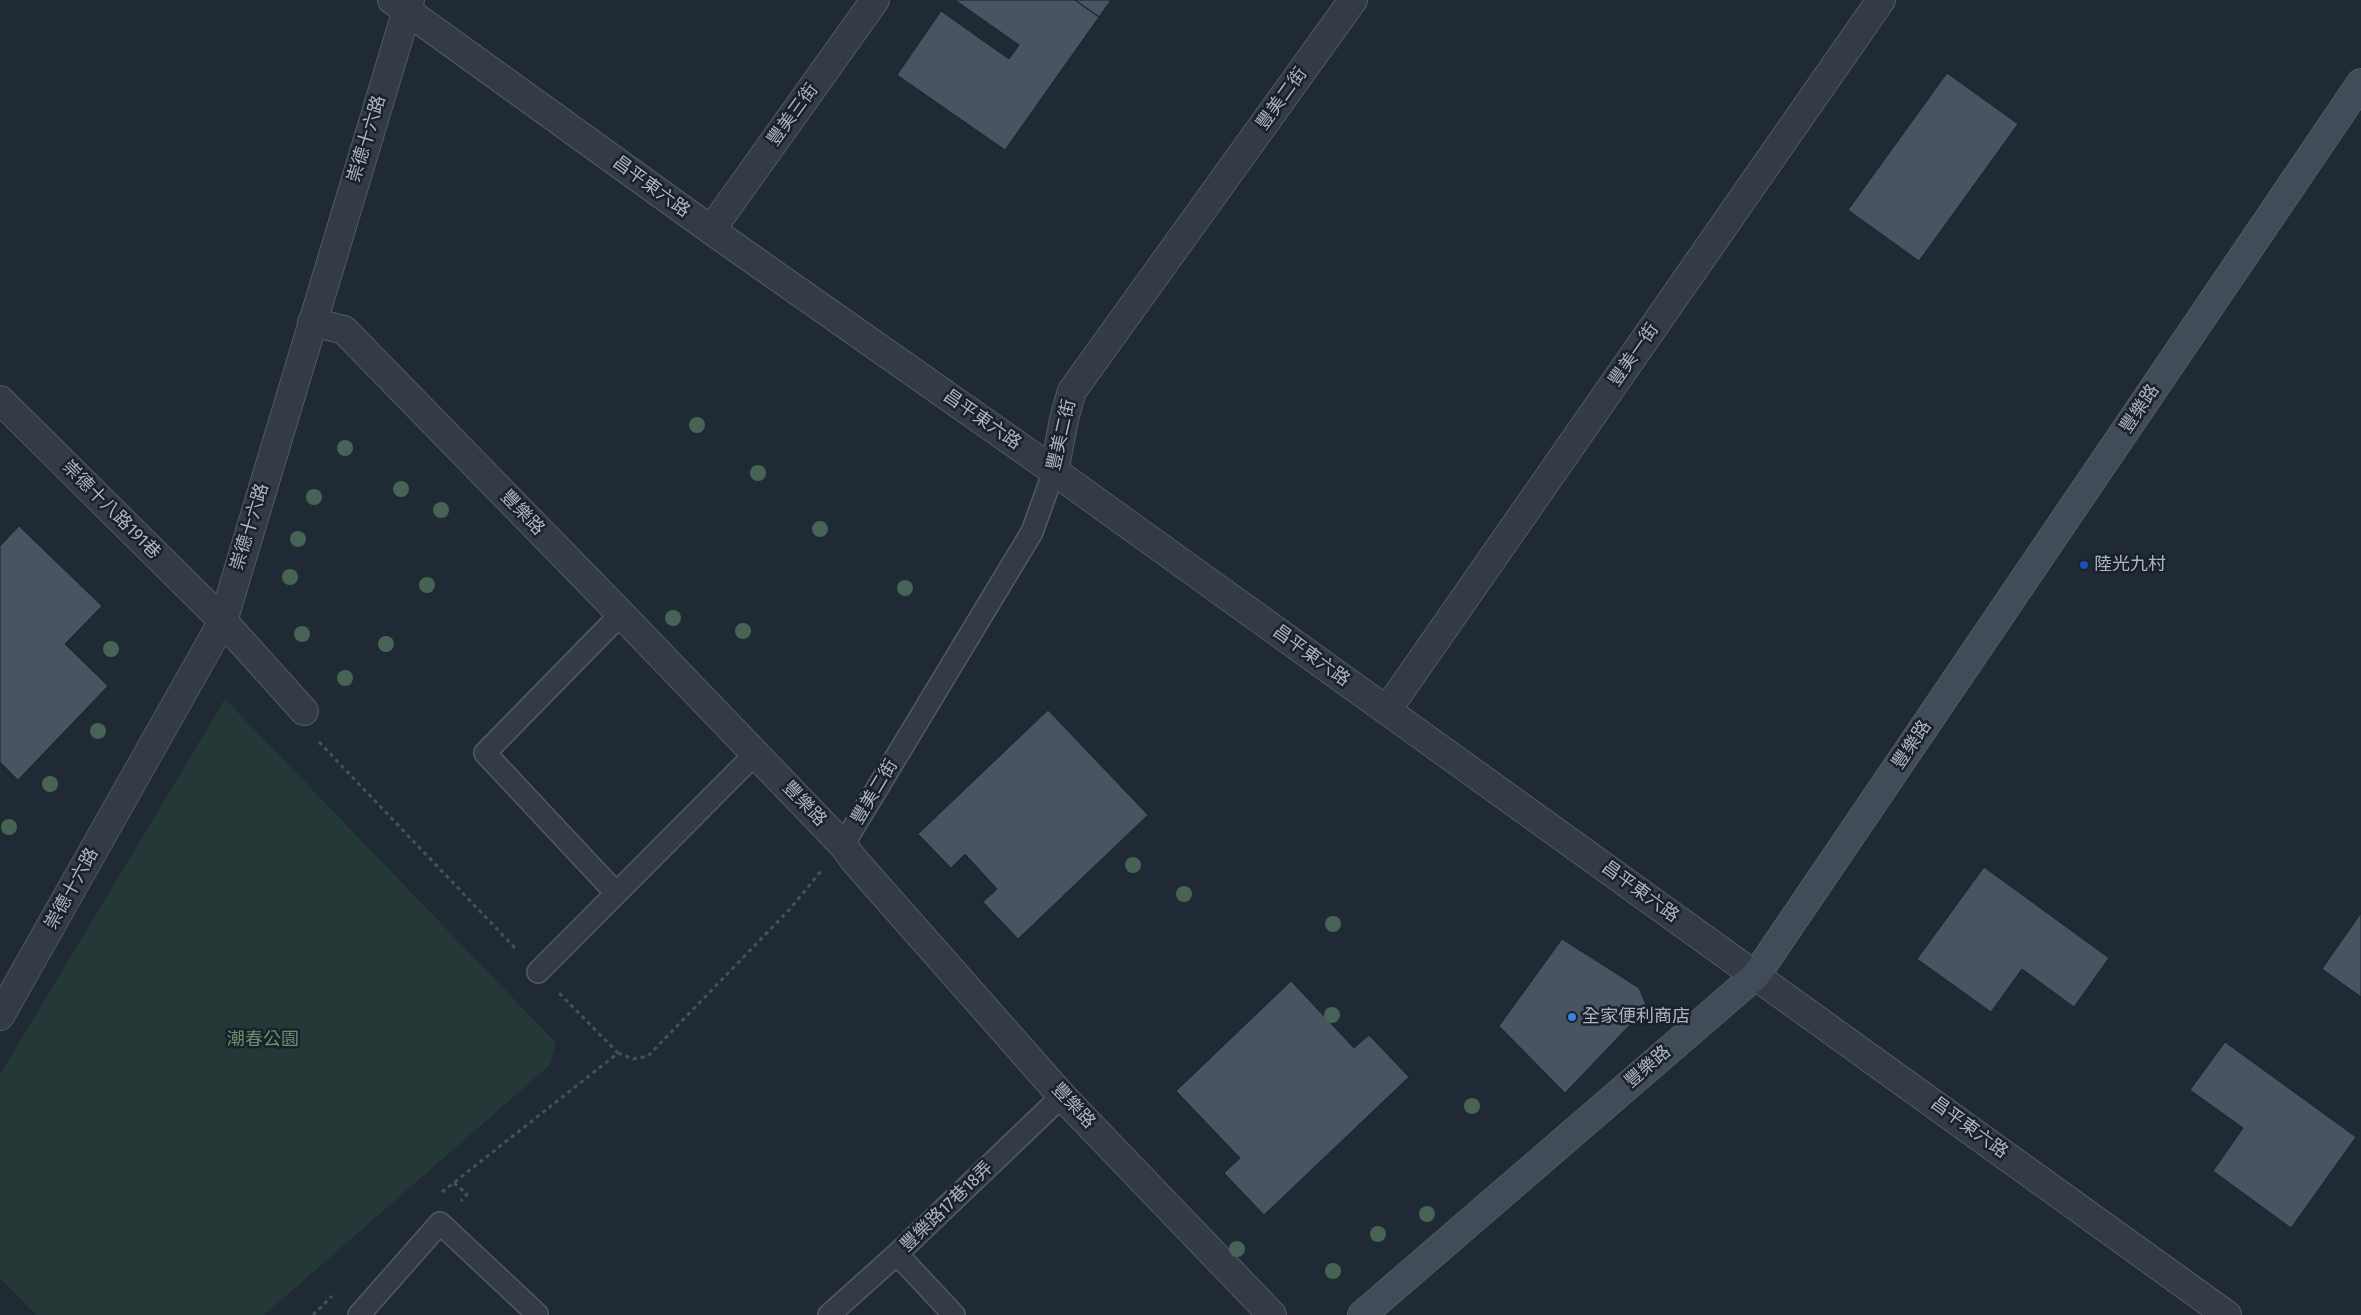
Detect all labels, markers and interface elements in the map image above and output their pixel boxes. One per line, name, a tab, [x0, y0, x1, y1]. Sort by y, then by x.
street label: 豐美二街	[1252, 64, 1312, 134]
street label: 豐美三街	[763, 80, 823, 150]
street label: 崇德十六路	[344, 93, 390, 185]
street label: 昌平東六路	[608, 152, 694, 222]
street label: 豐美一街	[1605, 319, 1663, 391]
street label: 豐樂路	[2116, 381, 2164, 437]
street label: 昌平東六路	[939, 385, 1025, 455]
street label: 豐美二街	[1043, 397, 1081, 473]
street label: 崇德十八路191巷	[57, 456, 165, 564]
street label: 崇德十六路	[227, 481, 273, 573]
street label: 豐樂路	[495, 486, 549, 540]
place label: 陸光九村	[2094, 554, 2166, 576]
marker: 陸光九村	[2078, 559, 2090, 571]
street label: 昌平東六路	[1268, 621, 1354, 691]
street label: 豐樂路	[1888, 717, 1936, 773]
street label: 豐美二街	[847, 756, 903, 828]
street label: 豐樂路	[777, 777, 831, 831]
street label: 崇德十六路	[41, 844, 103, 934]
street label: 昌平東六路	[1597, 857, 1683, 927]
place label: 全家便利商店	[1582, 1006, 1690, 1028]
marker: 全家便利商店	[1566, 1011, 1578, 1023]
park label: 潮春公園	[227, 1029, 299, 1051]
street label: 豐樂路	[1621, 1041, 1675, 1093]
street label: 豐樂路	[1047, 1079, 1099, 1133]
street label: 昌平東六路	[1926, 1093, 2012, 1163]
street label: 豐樂路17巷18弄	[896, 1157, 998, 1257]

